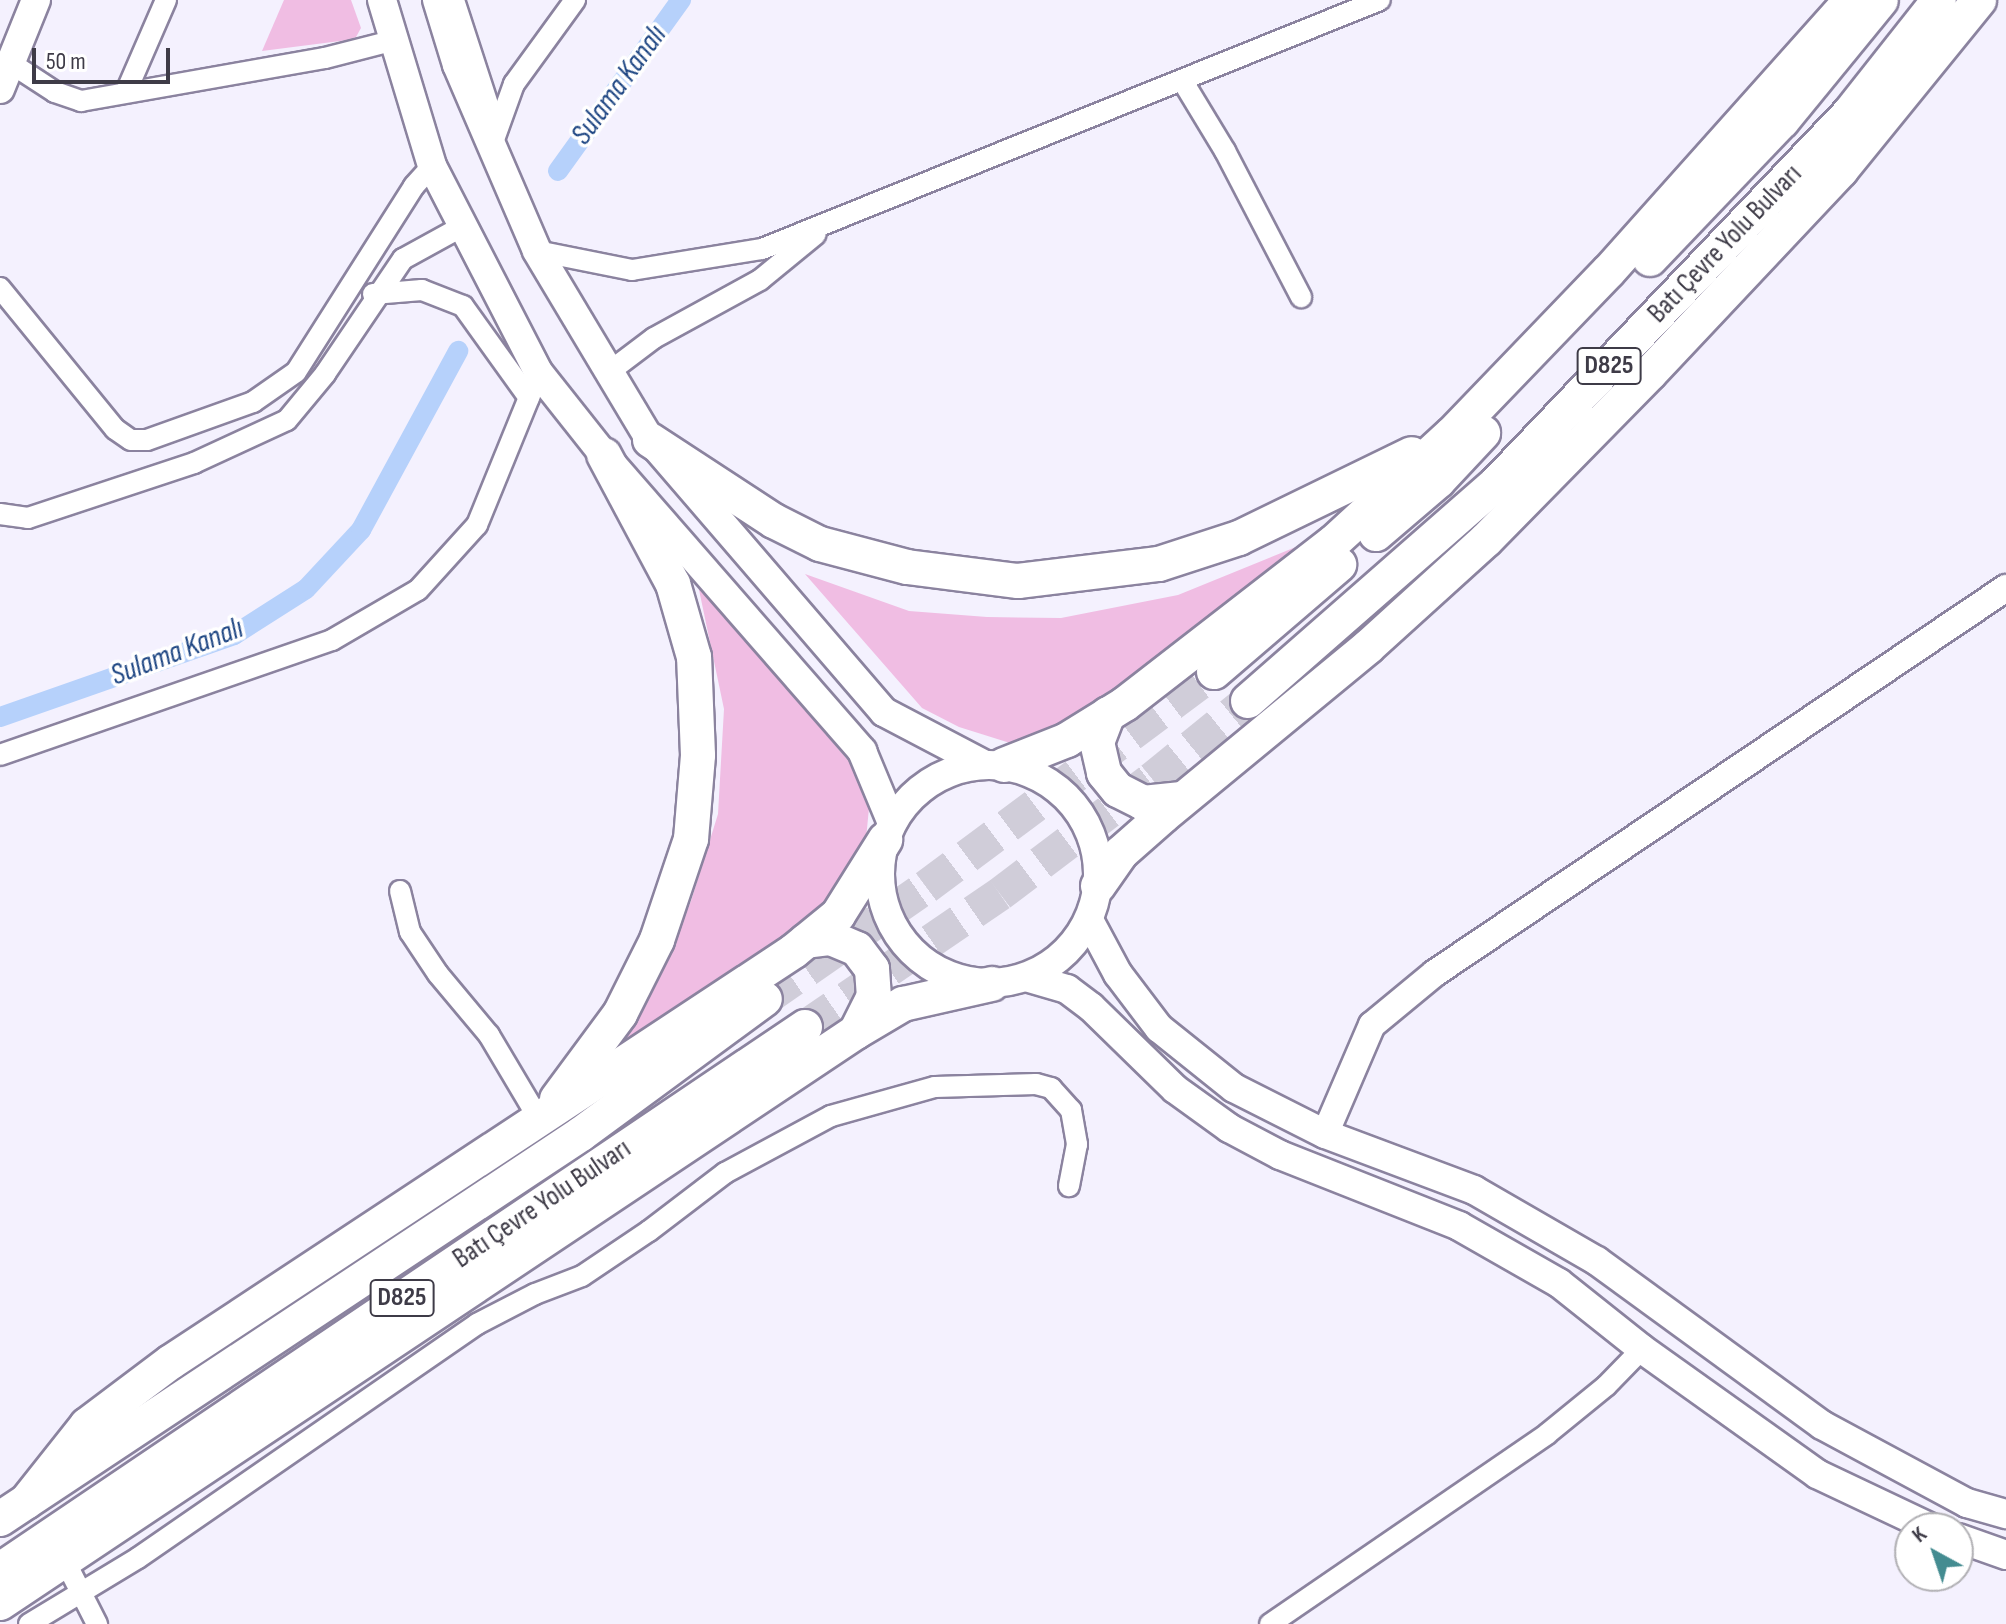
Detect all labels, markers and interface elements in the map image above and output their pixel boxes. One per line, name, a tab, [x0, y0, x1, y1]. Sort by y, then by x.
water label: Sulama Kanalı	[564, 18, 674, 152]
scale bar	[36, 32, 174, 82]
text: 50 m	[46, 47, 86, 76]
street label: Batı Çevre Yolu Bulvarı	[1641, 158, 1809, 330]
road number: D825	[1575, 344, 1643, 388]
water label: Sulama Kanalı	[106, 610, 248, 694]
street label: Batı Çevre Yolu Bulvarı	[447, 1132, 637, 1276]
road number: D825	[368, 1276, 436, 1320]
north arrow	[1894, 1512, 1974, 1592]
text: K	[1907, 1521, 1932, 1549]

